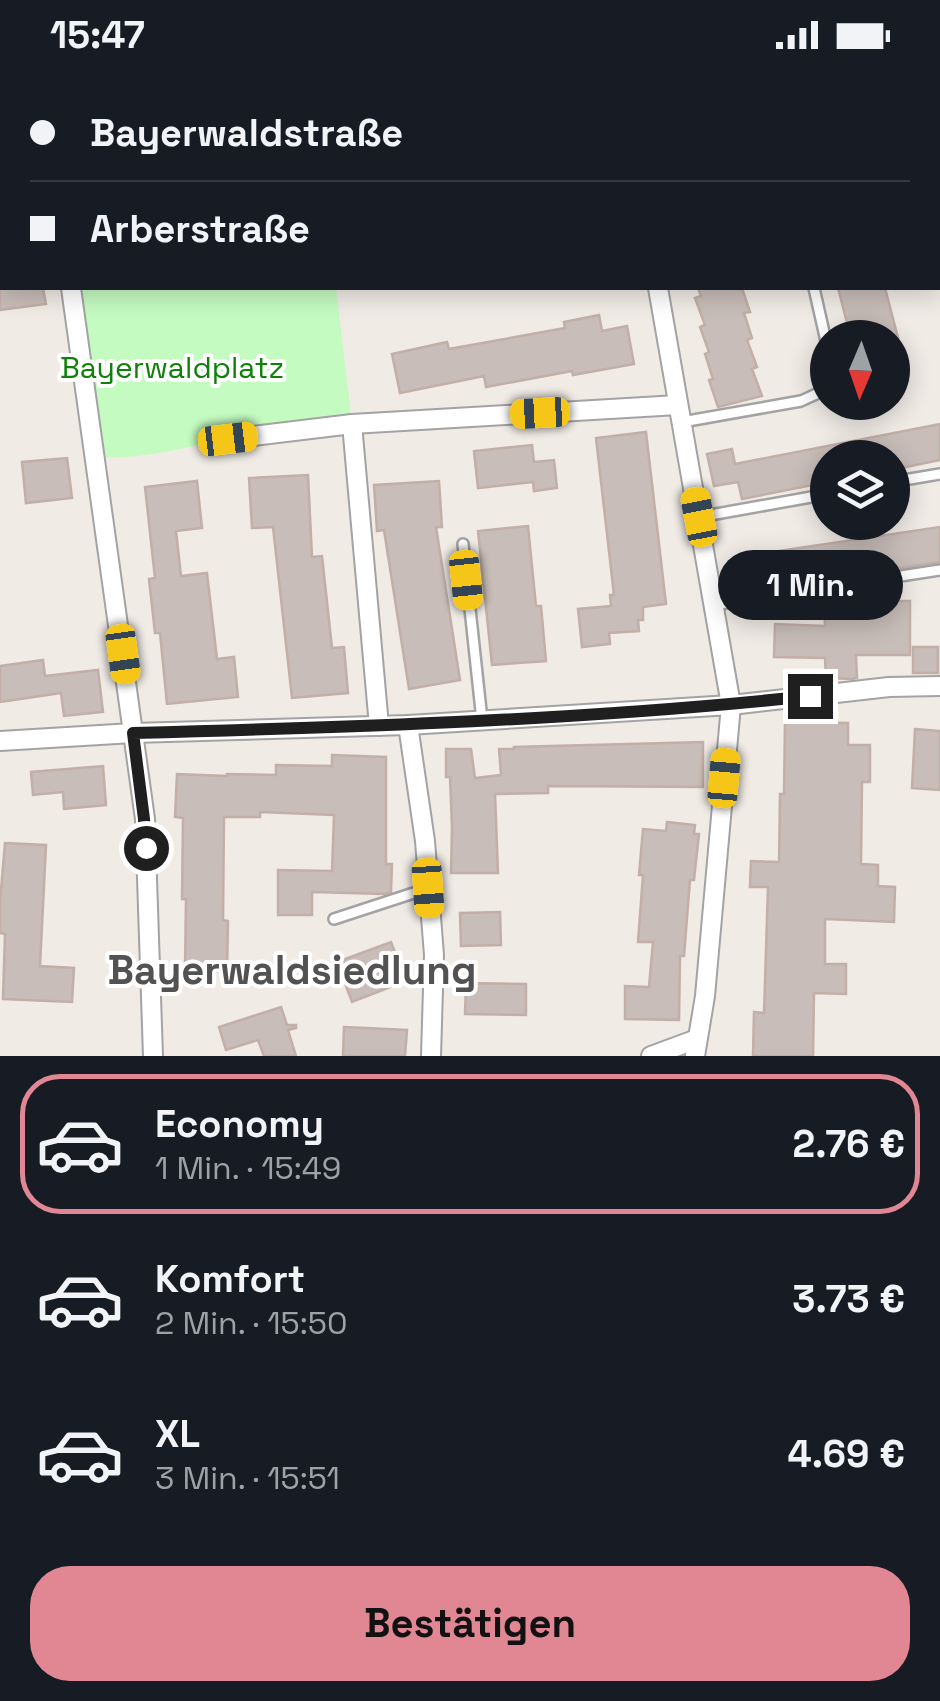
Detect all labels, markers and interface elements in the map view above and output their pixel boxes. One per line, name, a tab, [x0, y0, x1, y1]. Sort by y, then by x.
text: 15:47	[50, 11, 145, 59]
text: Bayerwaldstraße	[90, 109, 403, 157]
text: Arberstraße	[90, 205, 310, 253]
north arrow	[810, 320, 910, 420]
map controls	[810, 320, 910, 540]
park label: Bayerwaldplatz	[60, 348, 284, 387]
car	[509, 396, 571, 430]
car	[196, 420, 260, 458]
button: layers	[810, 440, 910, 540]
car	[679, 485, 719, 549]
car	[448, 549, 484, 611]
callout: 1 Min.	[718, 551, 902, 621]
text: 1 Min.	[766, 565, 855, 605]
car	[104, 622, 142, 686]
route end	[788, 674, 833, 719]
car	[706, 747, 742, 809]
route start	[124, 826, 169, 871]
car	[411, 857, 445, 919]
district label: Bayerwaldsiedlung	[108, 945, 476, 996]
icon: car	[35, 1099, 125, 1189]
text: Economy	[155, 1100, 324, 1148]
text: 2.76 €	[793, 1120, 905, 1168]
text: 1 Min. · 15:49	[155, 1148, 341, 1188]
icon: car	[35, 1254, 125, 1344]
text: Komfort	[155, 1255, 305, 1303]
text: 3.73 €	[792, 1275, 905, 1323]
text: 2 Min. · 15:50	[155, 1303, 347, 1343]
icon: car	[35, 1409, 125, 1499]
text: XL	[155, 1410, 200, 1458]
text: 4.69 €	[788, 1430, 905, 1478]
text: 3 Min. · 15:51	[155, 1458, 340, 1498]
button: Bestätigen	[30, 1566, 910, 1681]

